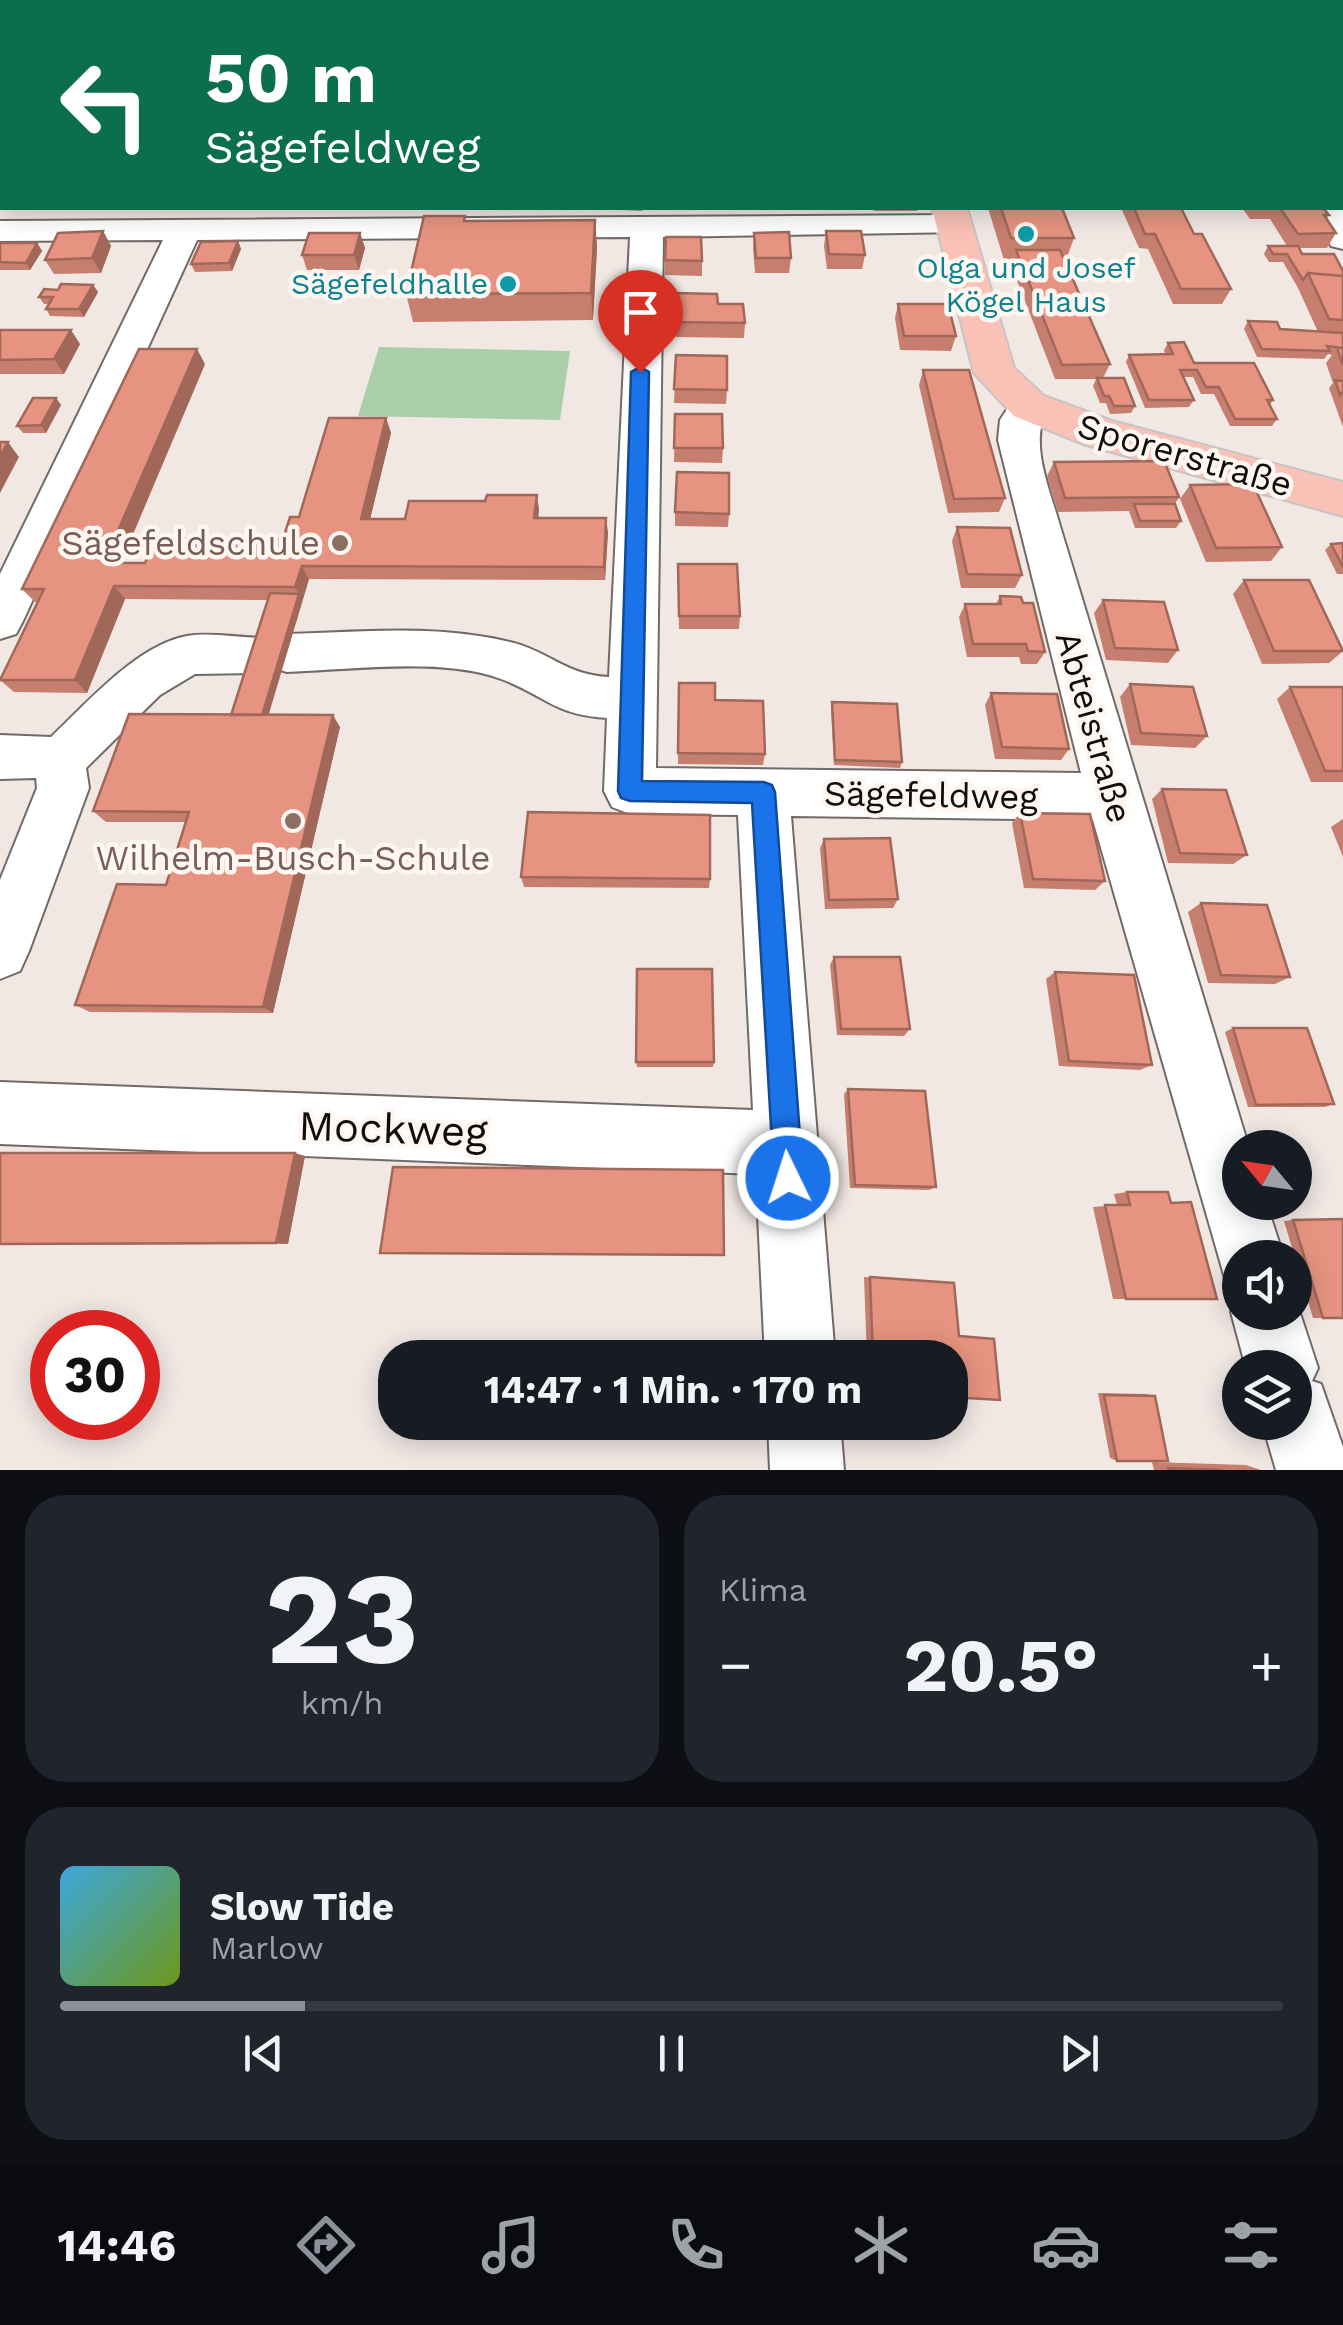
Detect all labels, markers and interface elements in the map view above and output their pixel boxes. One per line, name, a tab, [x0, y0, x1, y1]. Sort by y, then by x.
text: 50 m	[205, 37, 377, 119]
icon: left	[40, 40, 170, 170]
text: Sägefeldweg	[205, 121, 480, 174]
marker: Olga und Josef Kögel Haus	[1015, 223, 1037, 245]
place label: Olga und Josef Kögel Haus	[917, 250, 1136, 319]
place label: Sägefeldhalle	[291, 266, 488, 301]
pin	[598, 270, 683, 373]
marker: Sägefeldhalle	[497, 273, 519, 295]
icon: arrive	[613, 285, 668, 340]
street label: Sporerstraße	[1073, 404, 1297, 506]
place label: Sägefeldschule	[61, 522, 320, 564]
marker: Sägefeldschule	[329, 532, 351, 554]
street label: Abteistraße	[1047, 626, 1141, 828]
street label: Sägefeldweg	[824, 772, 1039, 818]
marker: Wilhelm-Busch-Schule	[282, 810, 304, 832]
place label: Wilhelm-Busch-Schule	[96, 837, 490, 879]
street label: Mockweg	[298, 1101, 489, 1156]
position arrow	[736, 1126, 840, 1230]
north arrow	[1222, 1130, 1312, 1220]
map controls	[1222, 1130, 1312, 1440]
button: sound	[1222, 1240, 1312, 1330]
speed limit sign: 30	[30, 1310, 160, 1440]
button: layers	[1222, 1350, 1312, 1440]
text: 14:47 · 1 Min. · 170 m	[484, 1368, 862, 1412]
text: 23	[265, 1542, 419, 1695]
text: Klima	[719, 1571, 807, 1609]
text: 20.5°	[904, 1621, 1098, 1709]
text: −	[719, 1633, 752, 1697]
text: +	[1250, 1633, 1283, 1697]
text: km/h	[301, 1684, 383, 1722]
text: Slow Tide	[210, 1885, 394, 1929]
text: Marlow	[210, 1929, 324, 1967]
icon: previous	[236, 2026, 291, 2081]
icon: pause	[644, 2026, 699, 2081]
icon: next	[1052, 2026, 1107, 2081]
icon: directions	[291, 2210, 361, 2280]
icon: music	[476, 2210, 546, 2280]
icon: phone	[661, 2210, 731, 2280]
icon: climate	[846, 2210, 916, 2280]
icon: car	[1031, 2210, 1101, 2280]
icon: filters	[1216, 2210, 1286, 2280]
text: 14:46	[57, 2219, 176, 2272]

